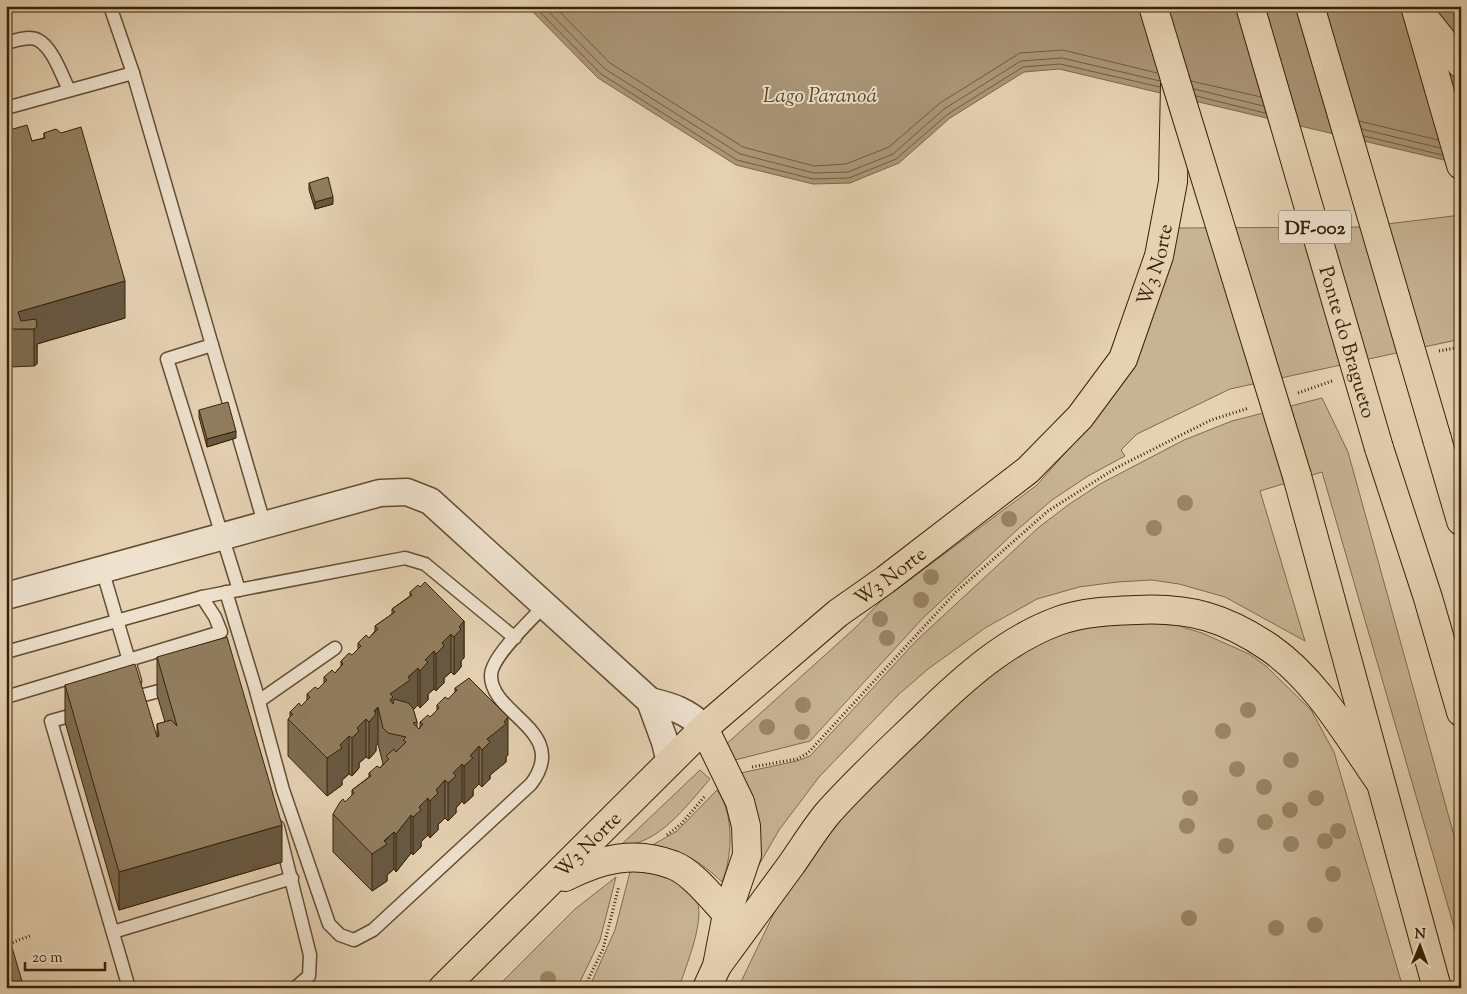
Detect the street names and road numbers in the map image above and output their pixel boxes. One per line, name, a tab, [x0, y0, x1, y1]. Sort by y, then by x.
road number: DF-002	[1279, 210, 1351, 243]
street label: W3 Norte	[1131, 222, 1182, 310]
street label: Ponte do Bragueto	[1310, 263, 1382, 422]
street label: W3 Norte	[849, 541, 934, 614]
street label: W3 Norte	[549, 806, 629, 886]

